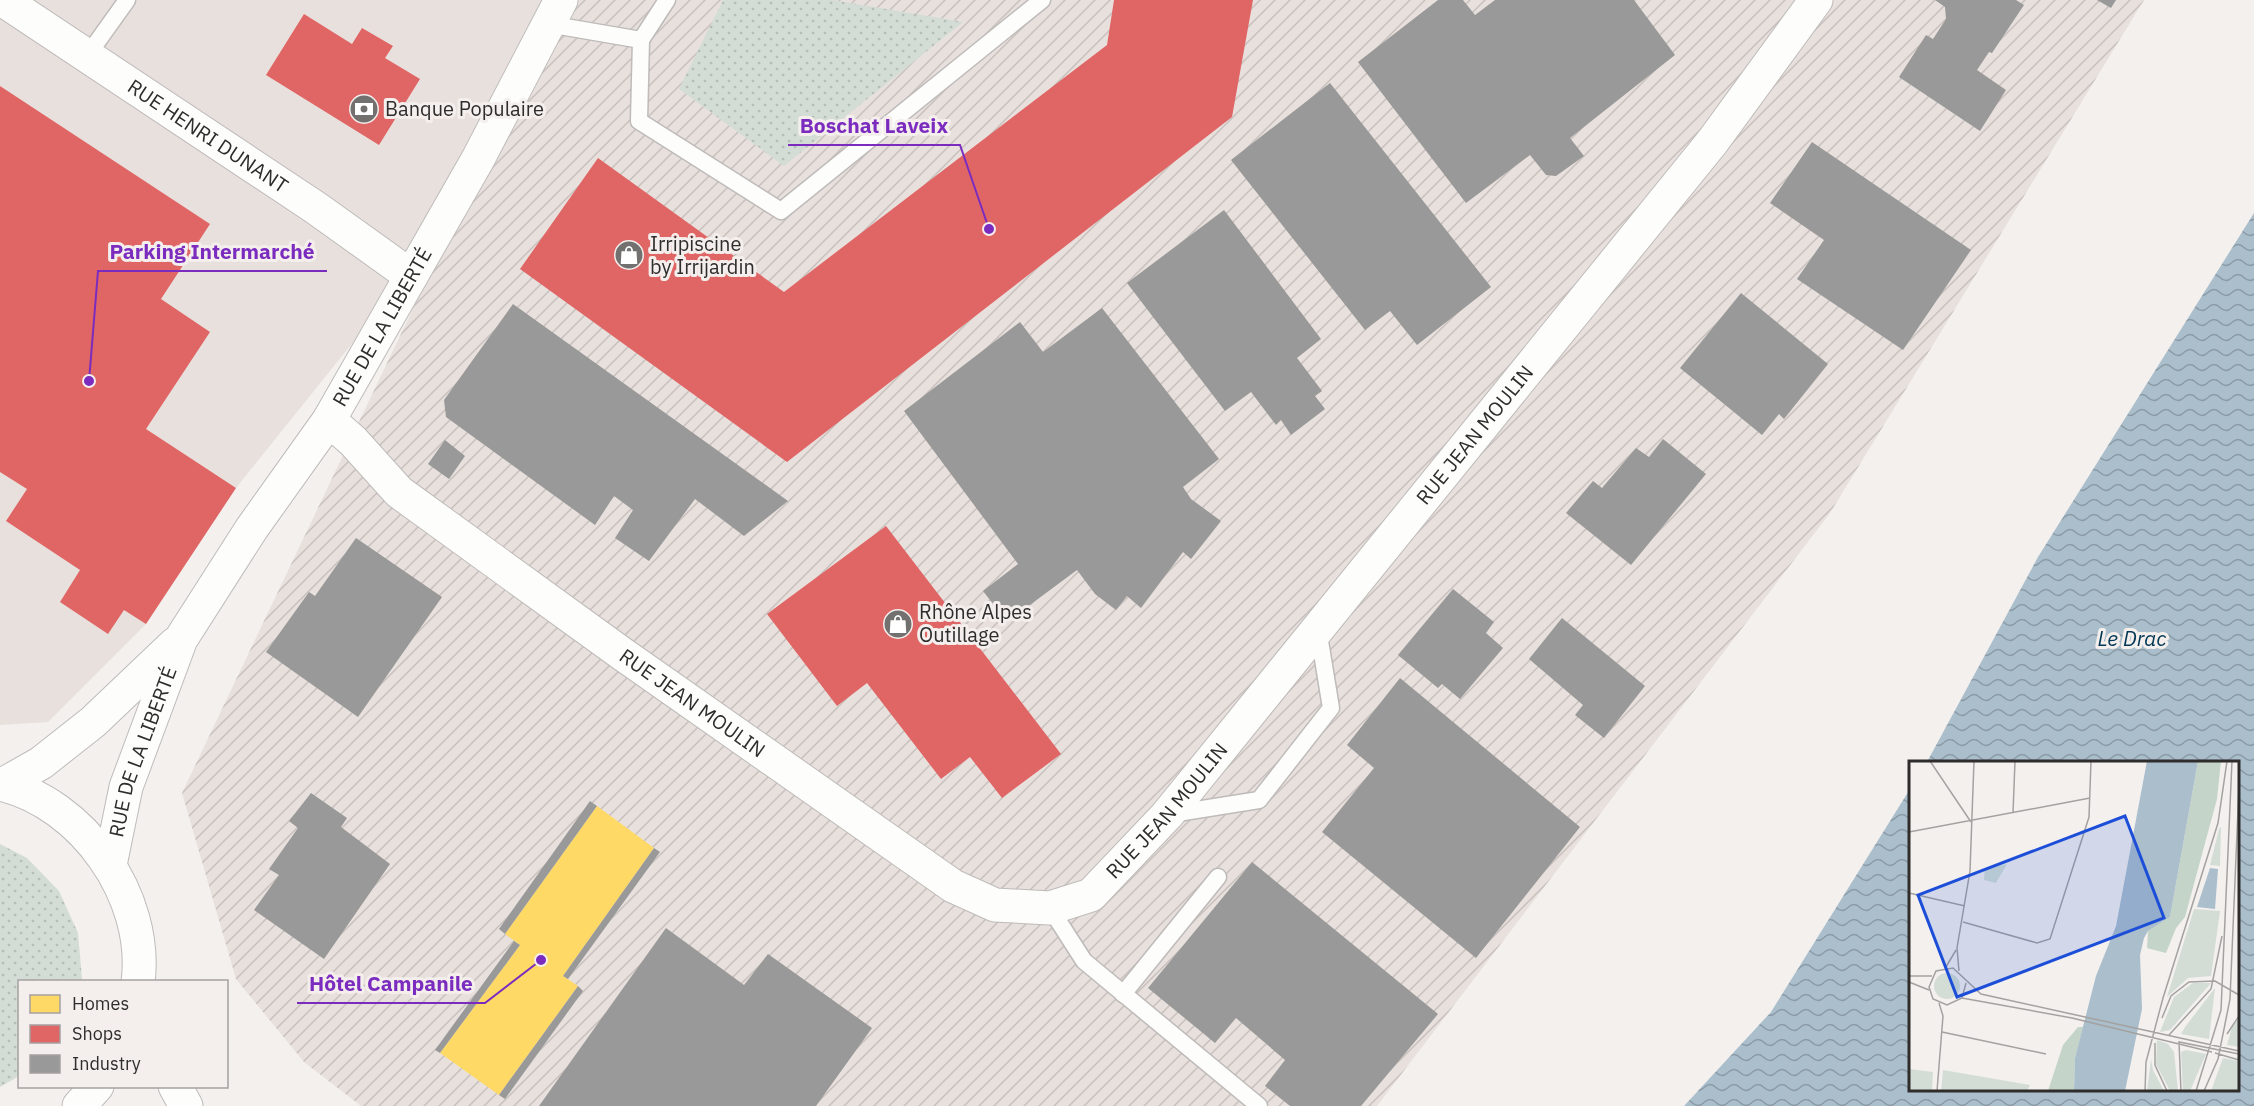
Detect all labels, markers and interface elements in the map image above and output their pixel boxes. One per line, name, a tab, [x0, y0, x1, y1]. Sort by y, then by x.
street label: RUE HENRI DUNANT	[123, 73, 294, 199]
bank icon: Banque Populaire	[348, 93, 380, 125]
place label: Banque Populaire	[385, 95, 544, 122]
callout: Boschat Laveix	[788, 106, 960, 145]
text: Boschat Laveix	[800, 111, 948, 139]
place label: Irripiscine by Irrijardin	[650, 230, 755, 280]
callout: Parking Intermarché	[98, 232, 327, 271]
text: Parking Intermarché	[109, 237, 315, 265]
shop icon: Irripiscine by Irrijardin	[613, 239, 645, 271]
street label: RUE DE LA LIBERTÉ	[326, 243, 438, 411]
street label: RUE JEAN MOULIN	[1410, 359, 1539, 510]
place label: Rhône Alpes Outillage	[919, 598, 1032, 648]
shop icon: Rhône Alpes Outillage	[882, 608, 914, 640]
water label: Le Drac	[2097, 624, 2167, 652]
street label: RUE JEAN MOULIN	[614, 642, 771, 763]
street label: RUE DE LA LIBERTÉ	[102, 662, 183, 839]
street label: RUE JEAN MOULIN	[1100, 737, 1233, 884]
inset map	[1909, 761, 2239, 1091]
callout: Hôtel Campanile	[297, 964, 485, 1003]
text: Hôtel Campanile	[309, 969, 473, 997]
legend	[18, 980, 228, 1088]
text: Homes	[72, 992, 129, 1015]
text: Shops	[72, 1022, 122, 1045]
text: Industry	[72, 1052, 141, 1075]

